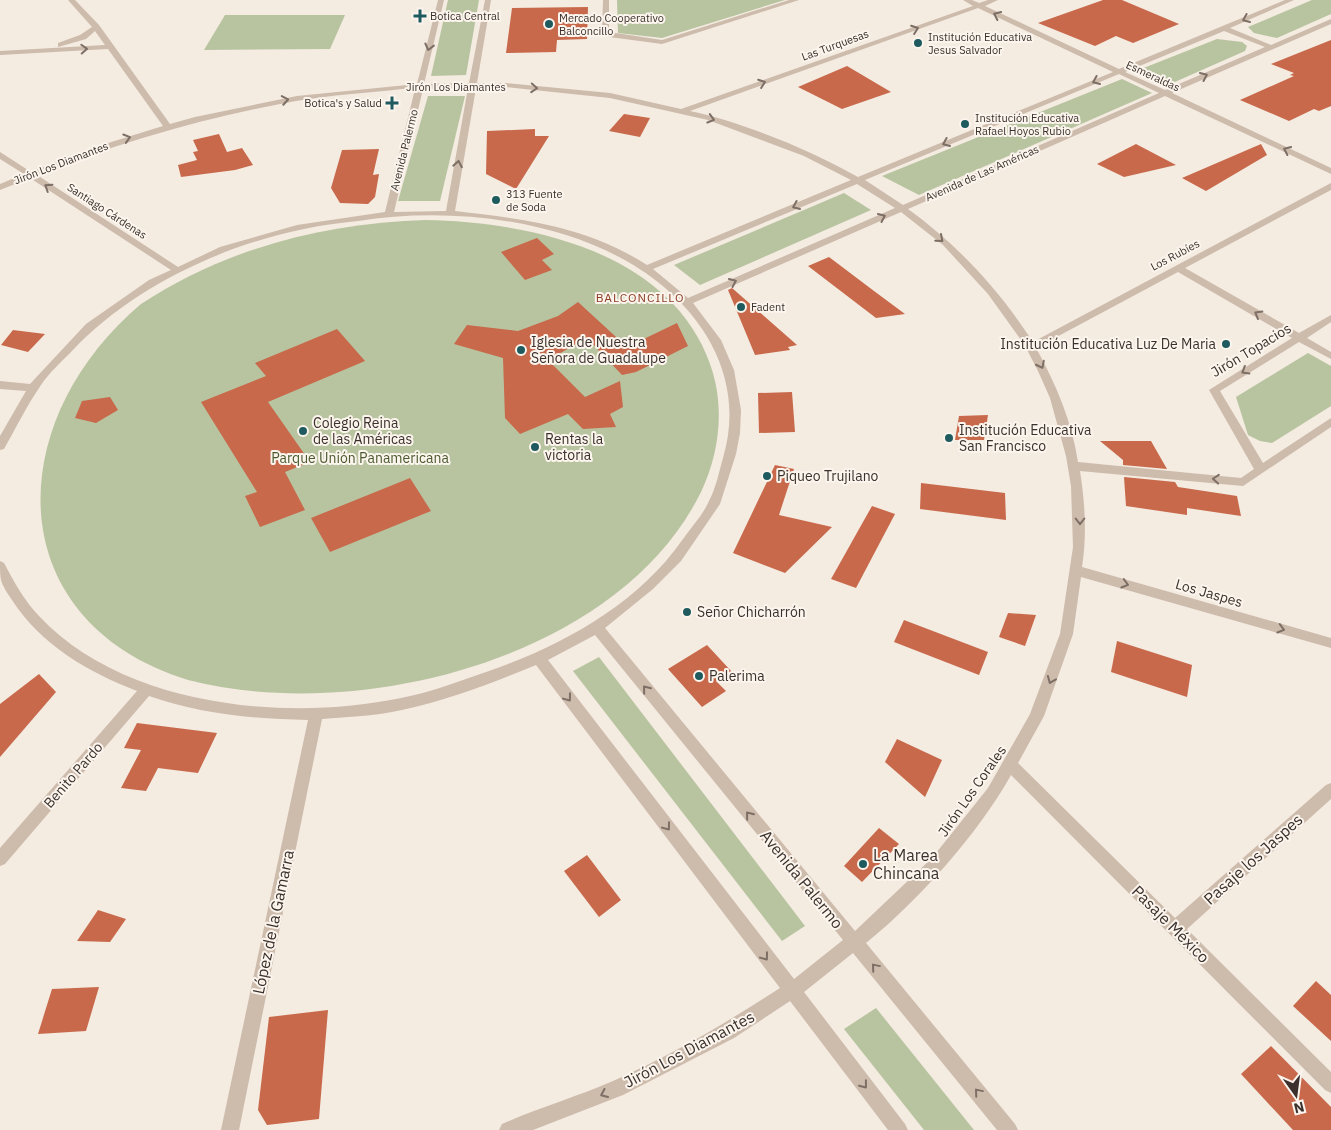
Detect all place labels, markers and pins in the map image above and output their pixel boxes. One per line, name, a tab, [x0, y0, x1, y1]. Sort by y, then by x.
place label: Botica Central	[430, 9, 500, 23]
marker: Botica Central	[414, 10, 426, 22]
place label: Mercado Cooperativo Balconcillo	[559, 11, 664, 38]
marker: Mercado Cooperativo Balconcillo	[543, 18, 555, 30]
place label: Institución Educativa Jesus Salvador	[928, 30, 1032, 57]
marker: Institución Educativa Jesus Salvador	[912, 37, 924, 49]
place label: Botica's y Salud	[304, 96, 382, 110]
marker: Botica's y Salud	[386, 97, 398, 109]
place label: Institución Educativa Rafael Hoyos Rubio	[975, 111, 1079, 138]
marker: Institución Educativa Rafael Hoyos Rubio	[959, 118, 971, 130]
place label: 313 Fuente de Soda	[506, 187, 563, 214]
marker: 313 Fuente de Soda	[490, 194, 502, 206]
place label: Fadent	[751, 300, 785, 314]
marker: Fadent	[735, 301, 747, 313]
place label: Iglesia de Nuestra Señora de Guadalupe	[531, 333, 666, 367]
place label: Institución Educativa Luz De Maria	[1000, 335, 1217, 353]
marker: Institución Educativa Luz De Maria	[1220, 338, 1232, 350]
marker: Iglesia de Nuestra Señora de Guadalupe	[515, 344, 527, 356]
place label: Colegio Reina de las Américas	[313, 414, 413, 448]
place label: Institución Educativa San Francisco	[959, 421, 1092, 455]
marker: Colegio Reina de las Américas	[297, 425, 309, 437]
place label: Rentas la victoria	[545, 430, 604, 464]
marker: Institución Educativa San Francisco	[943, 432, 955, 444]
marker: Rentas la victoria	[529, 441, 541, 453]
place label: Piqueo Trujilano	[777, 467, 879, 485]
marker: Piqueo Trujilano	[761, 470, 773, 482]
place label: Señor Chicharrón	[697, 603, 806, 621]
marker: Señor Chicharrón	[681, 606, 693, 618]
place label: Palerima	[709, 667, 765, 685]
marker: Palerima	[693, 670, 705, 682]
place label: La Marea Chincana	[873, 845, 940, 883]
marker: La Marea Chincana	[857, 858, 869, 870]

